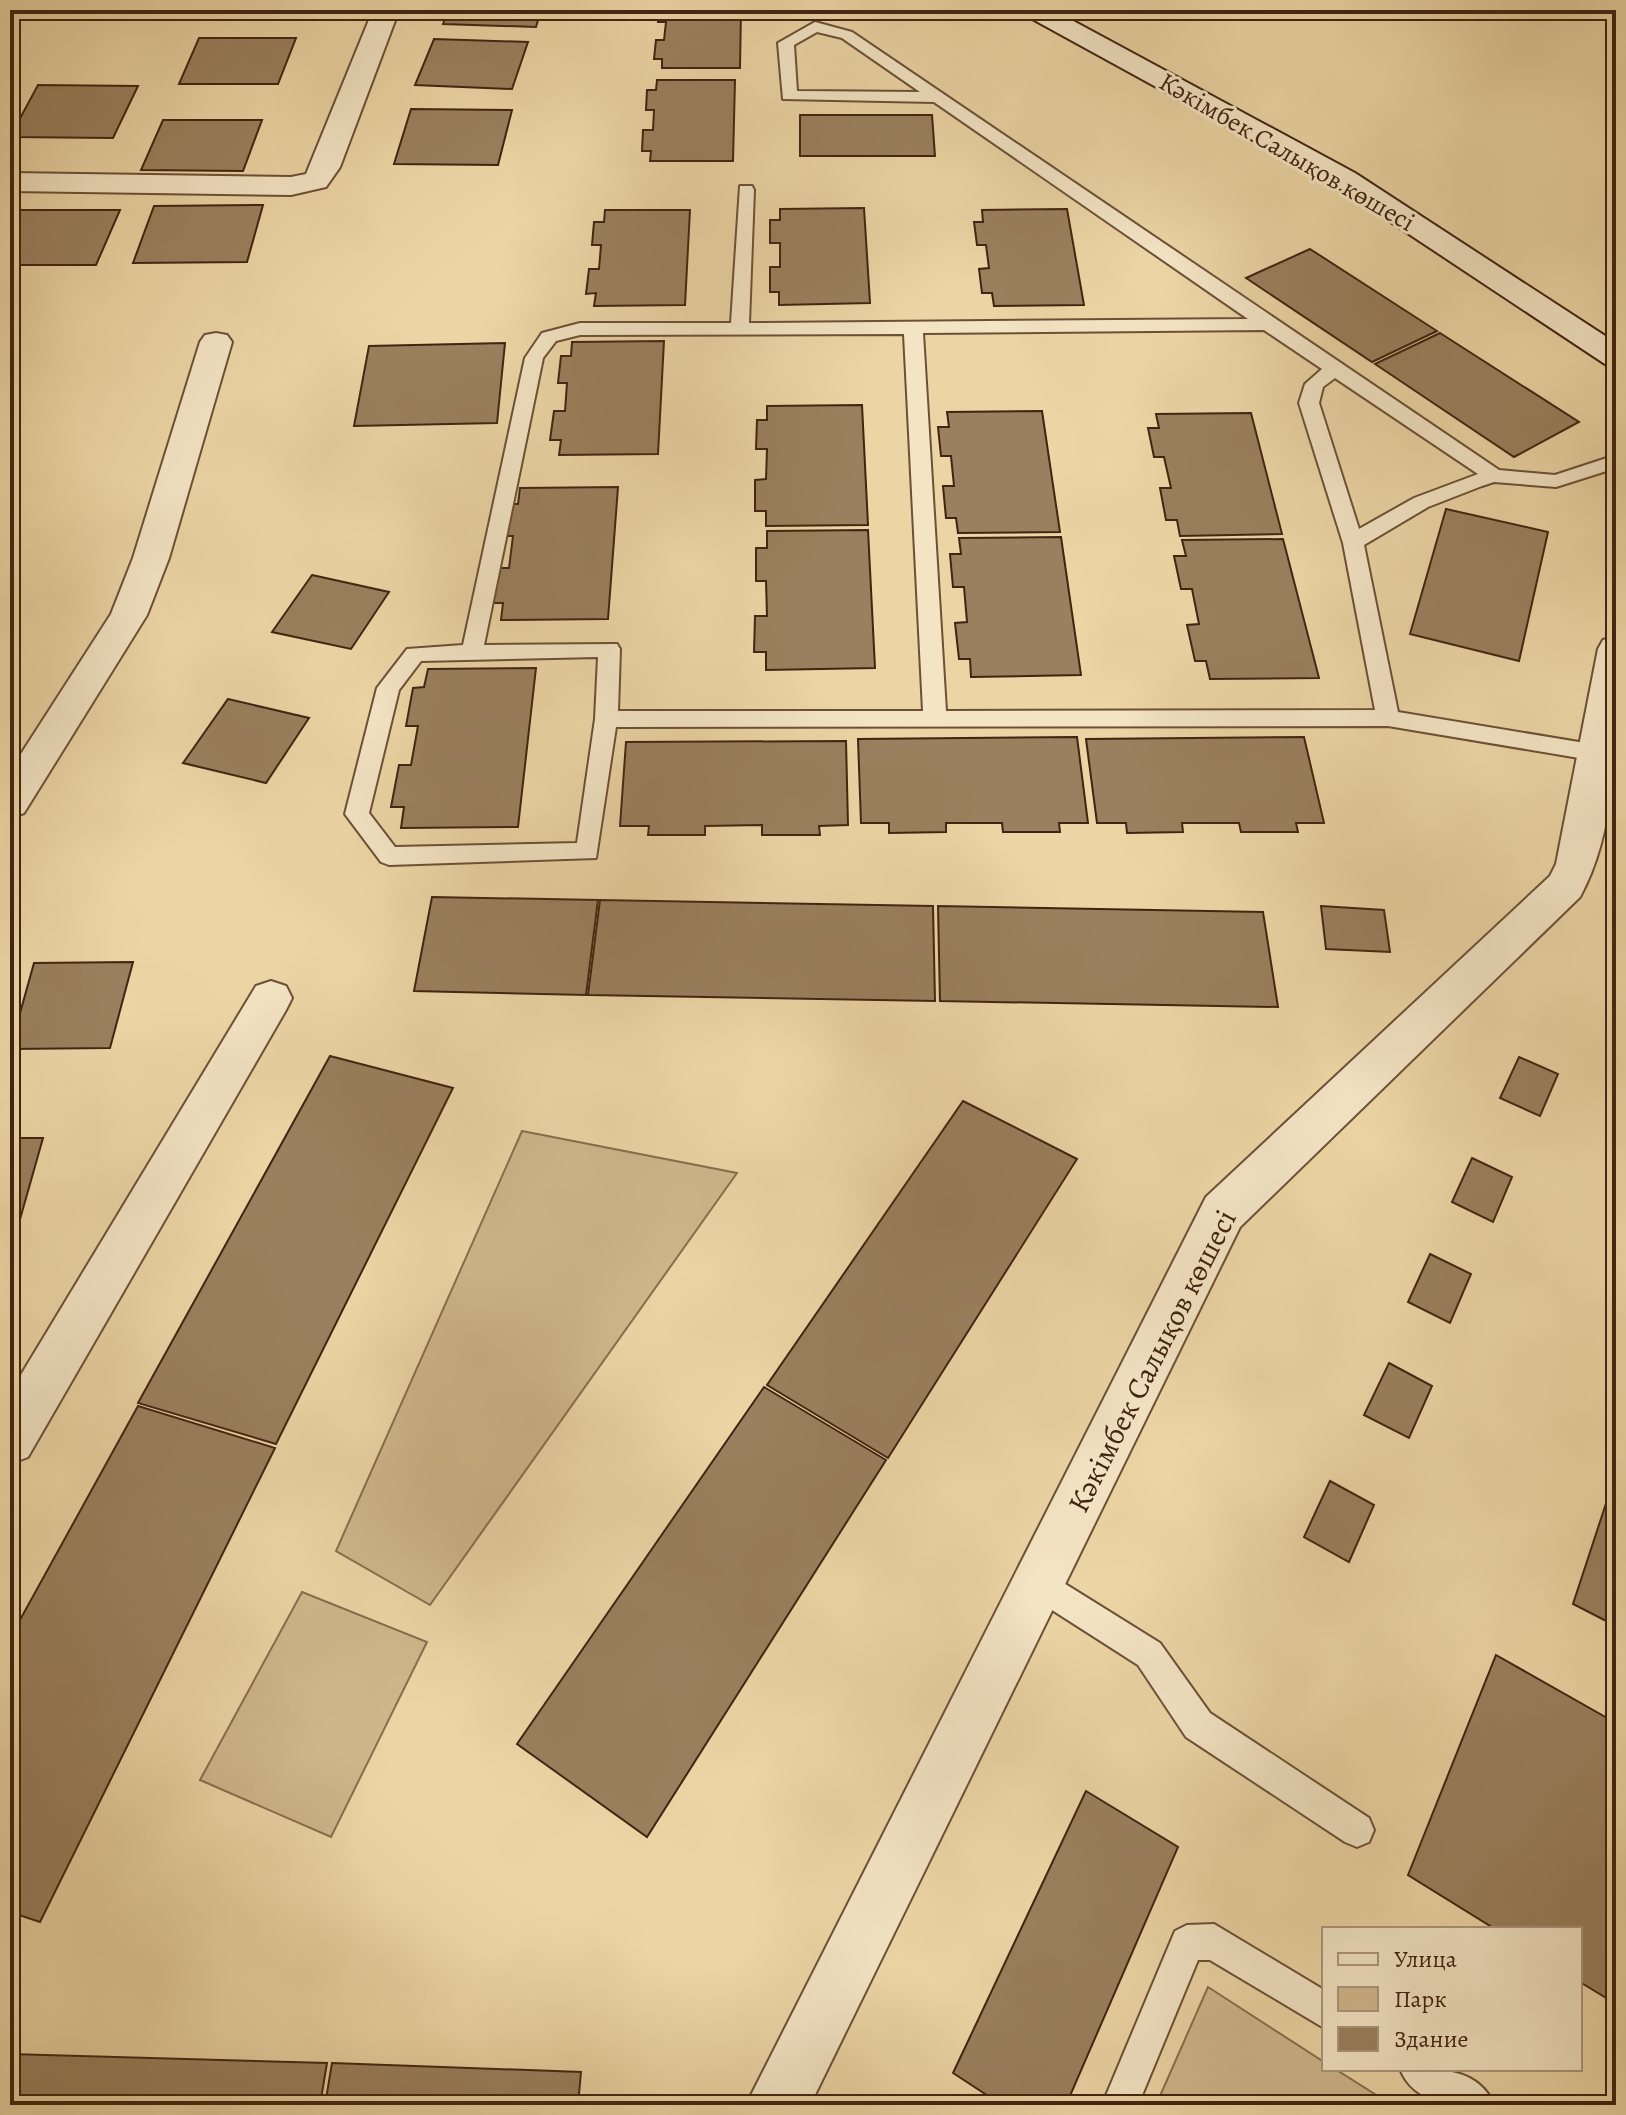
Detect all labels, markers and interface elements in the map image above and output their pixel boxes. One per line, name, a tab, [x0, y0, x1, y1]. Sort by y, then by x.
street label: Кәкімбек Салықов көшесі	[1153, 64, 1421, 240]
street label: Кәкімбек Салықов көшесі	[1058, 1203, 1246, 1519]
legend	[1322, 1927, 1582, 2071]
text: Улица	[1394, 1943, 1457, 1975]
text: Парк	[1394, 1983, 1447, 2015]
text: Здание	[1394, 2023, 1469, 2055]

